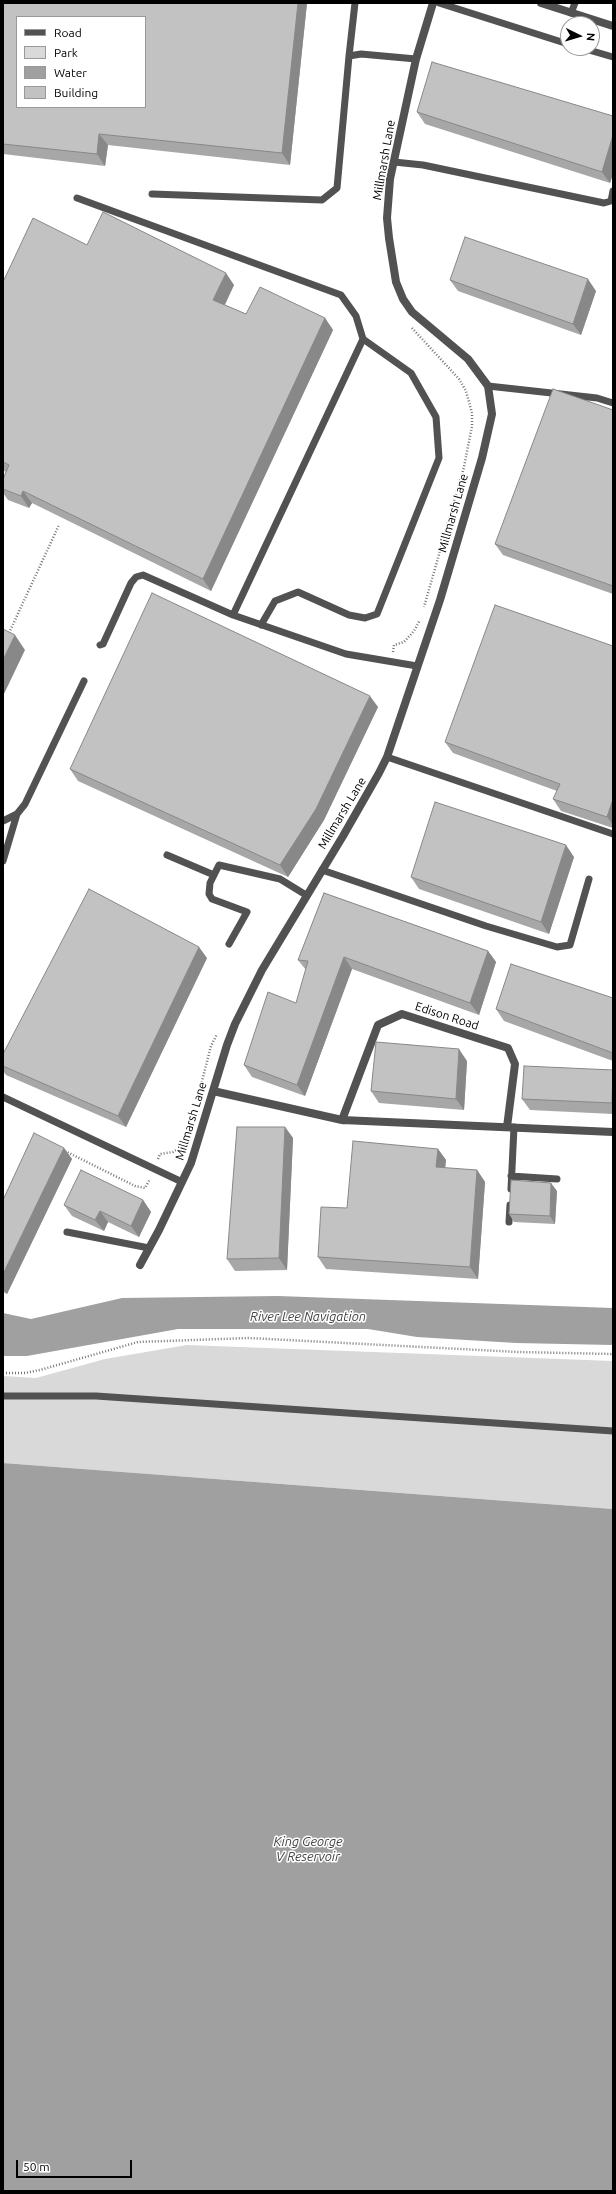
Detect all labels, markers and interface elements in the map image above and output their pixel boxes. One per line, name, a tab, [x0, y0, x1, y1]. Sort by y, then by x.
legend	[16, 16, 146, 108]
north arrow	[560, 16, 600, 56]
text: Road	[54, 26, 82, 39]
text: N	[585, 32, 597, 42]
text: Park	[54, 46, 78, 59]
text: Water	[54, 66, 87, 79]
text: Building	[54, 86, 98, 99]
street label: Millmarsh Lane	[370, 119, 398, 201]
street label: Millmarsh Lane	[435, 472, 471, 554]
street label: Millmarsh Lane	[315, 774, 369, 852]
street label: Edison Road	[413, 999, 481, 1033]
street label: Millmarsh Lane	[172, 1080, 210, 1162]
water label: River Lee Navigation	[250, 1309, 366, 1325]
water label: King George V Reservoir	[273, 1834, 343, 1865]
scale bar	[18, 2152, 134, 2178]
text: 50 m	[23, 2160, 50, 2173]

